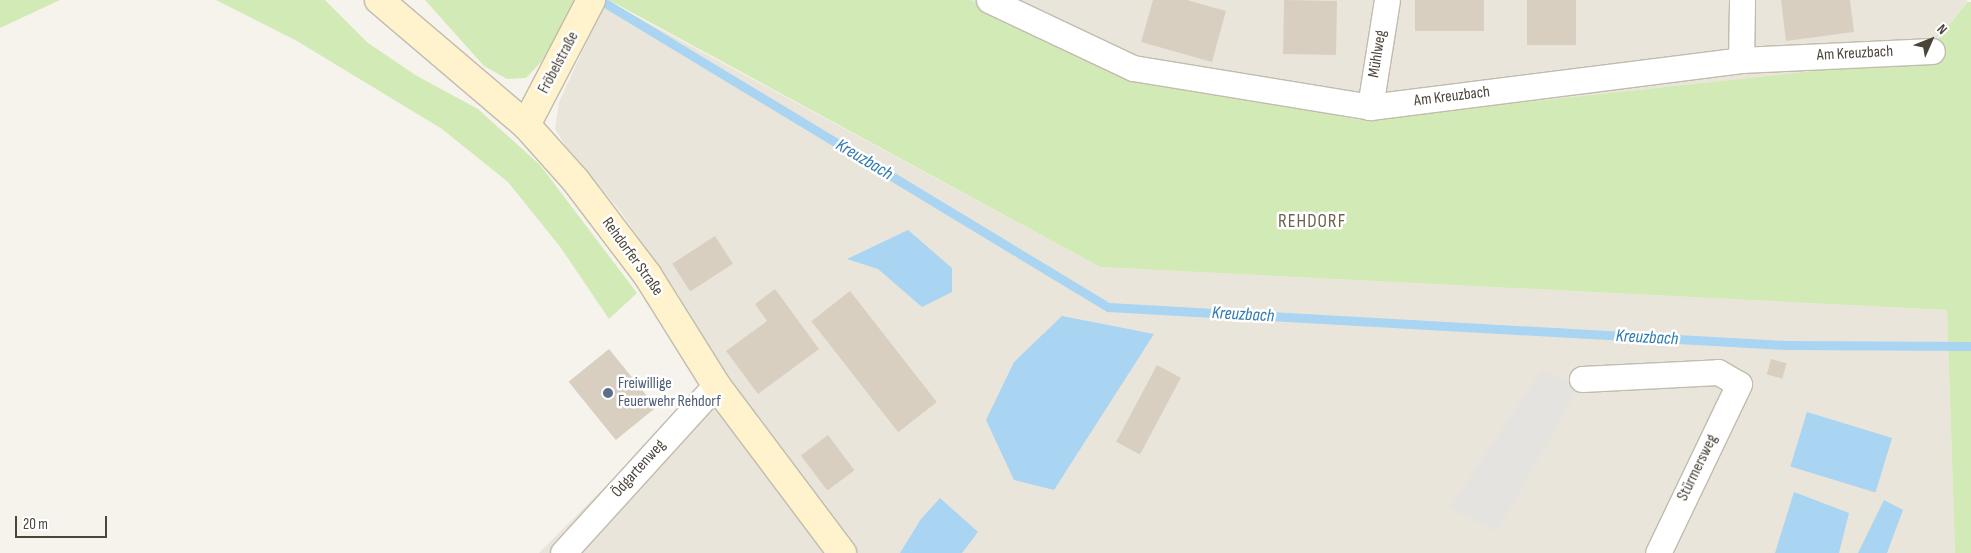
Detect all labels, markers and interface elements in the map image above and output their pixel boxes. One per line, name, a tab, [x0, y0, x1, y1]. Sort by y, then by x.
north arrow	[1906, 15, 1956, 65]
text: N	[1933, 21, 1951, 38]
street label: Fröbelstraße	[535, 29, 583, 97]
street label: Mühlweg	[1365, 29, 1391, 79]
street label: Am Kreuzbach	[1816, 42, 1894, 66]
street label: Am Kreuzbach	[1413, 83, 1491, 111]
water label: Kreuzbach	[832, 135, 896, 185]
district label: REHDORF	[1277, 211, 1347, 233]
street label: Rehdorfer Straße	[597, 214, 667, 300]
water label: Kreuzbach	[1211, 303, 1275, 327]
water label: Kreuzbach	[1615, 326, 1679, 350]
place label: Freiwillige Feuerwehr Rehdorf	[618, 374, 721, 412]
marker: Freiwillige Feuerwehr Rehdorf	[602, 387, 614, 399]
street label: Stürmersweg	[1674, 432, 1722, 504]
street label: Ödgartenweg	[608, 436, 670, 502]
scale bar	[18, 506, 110, 538]
text: 20 m	[23, 515, 48, 534]

